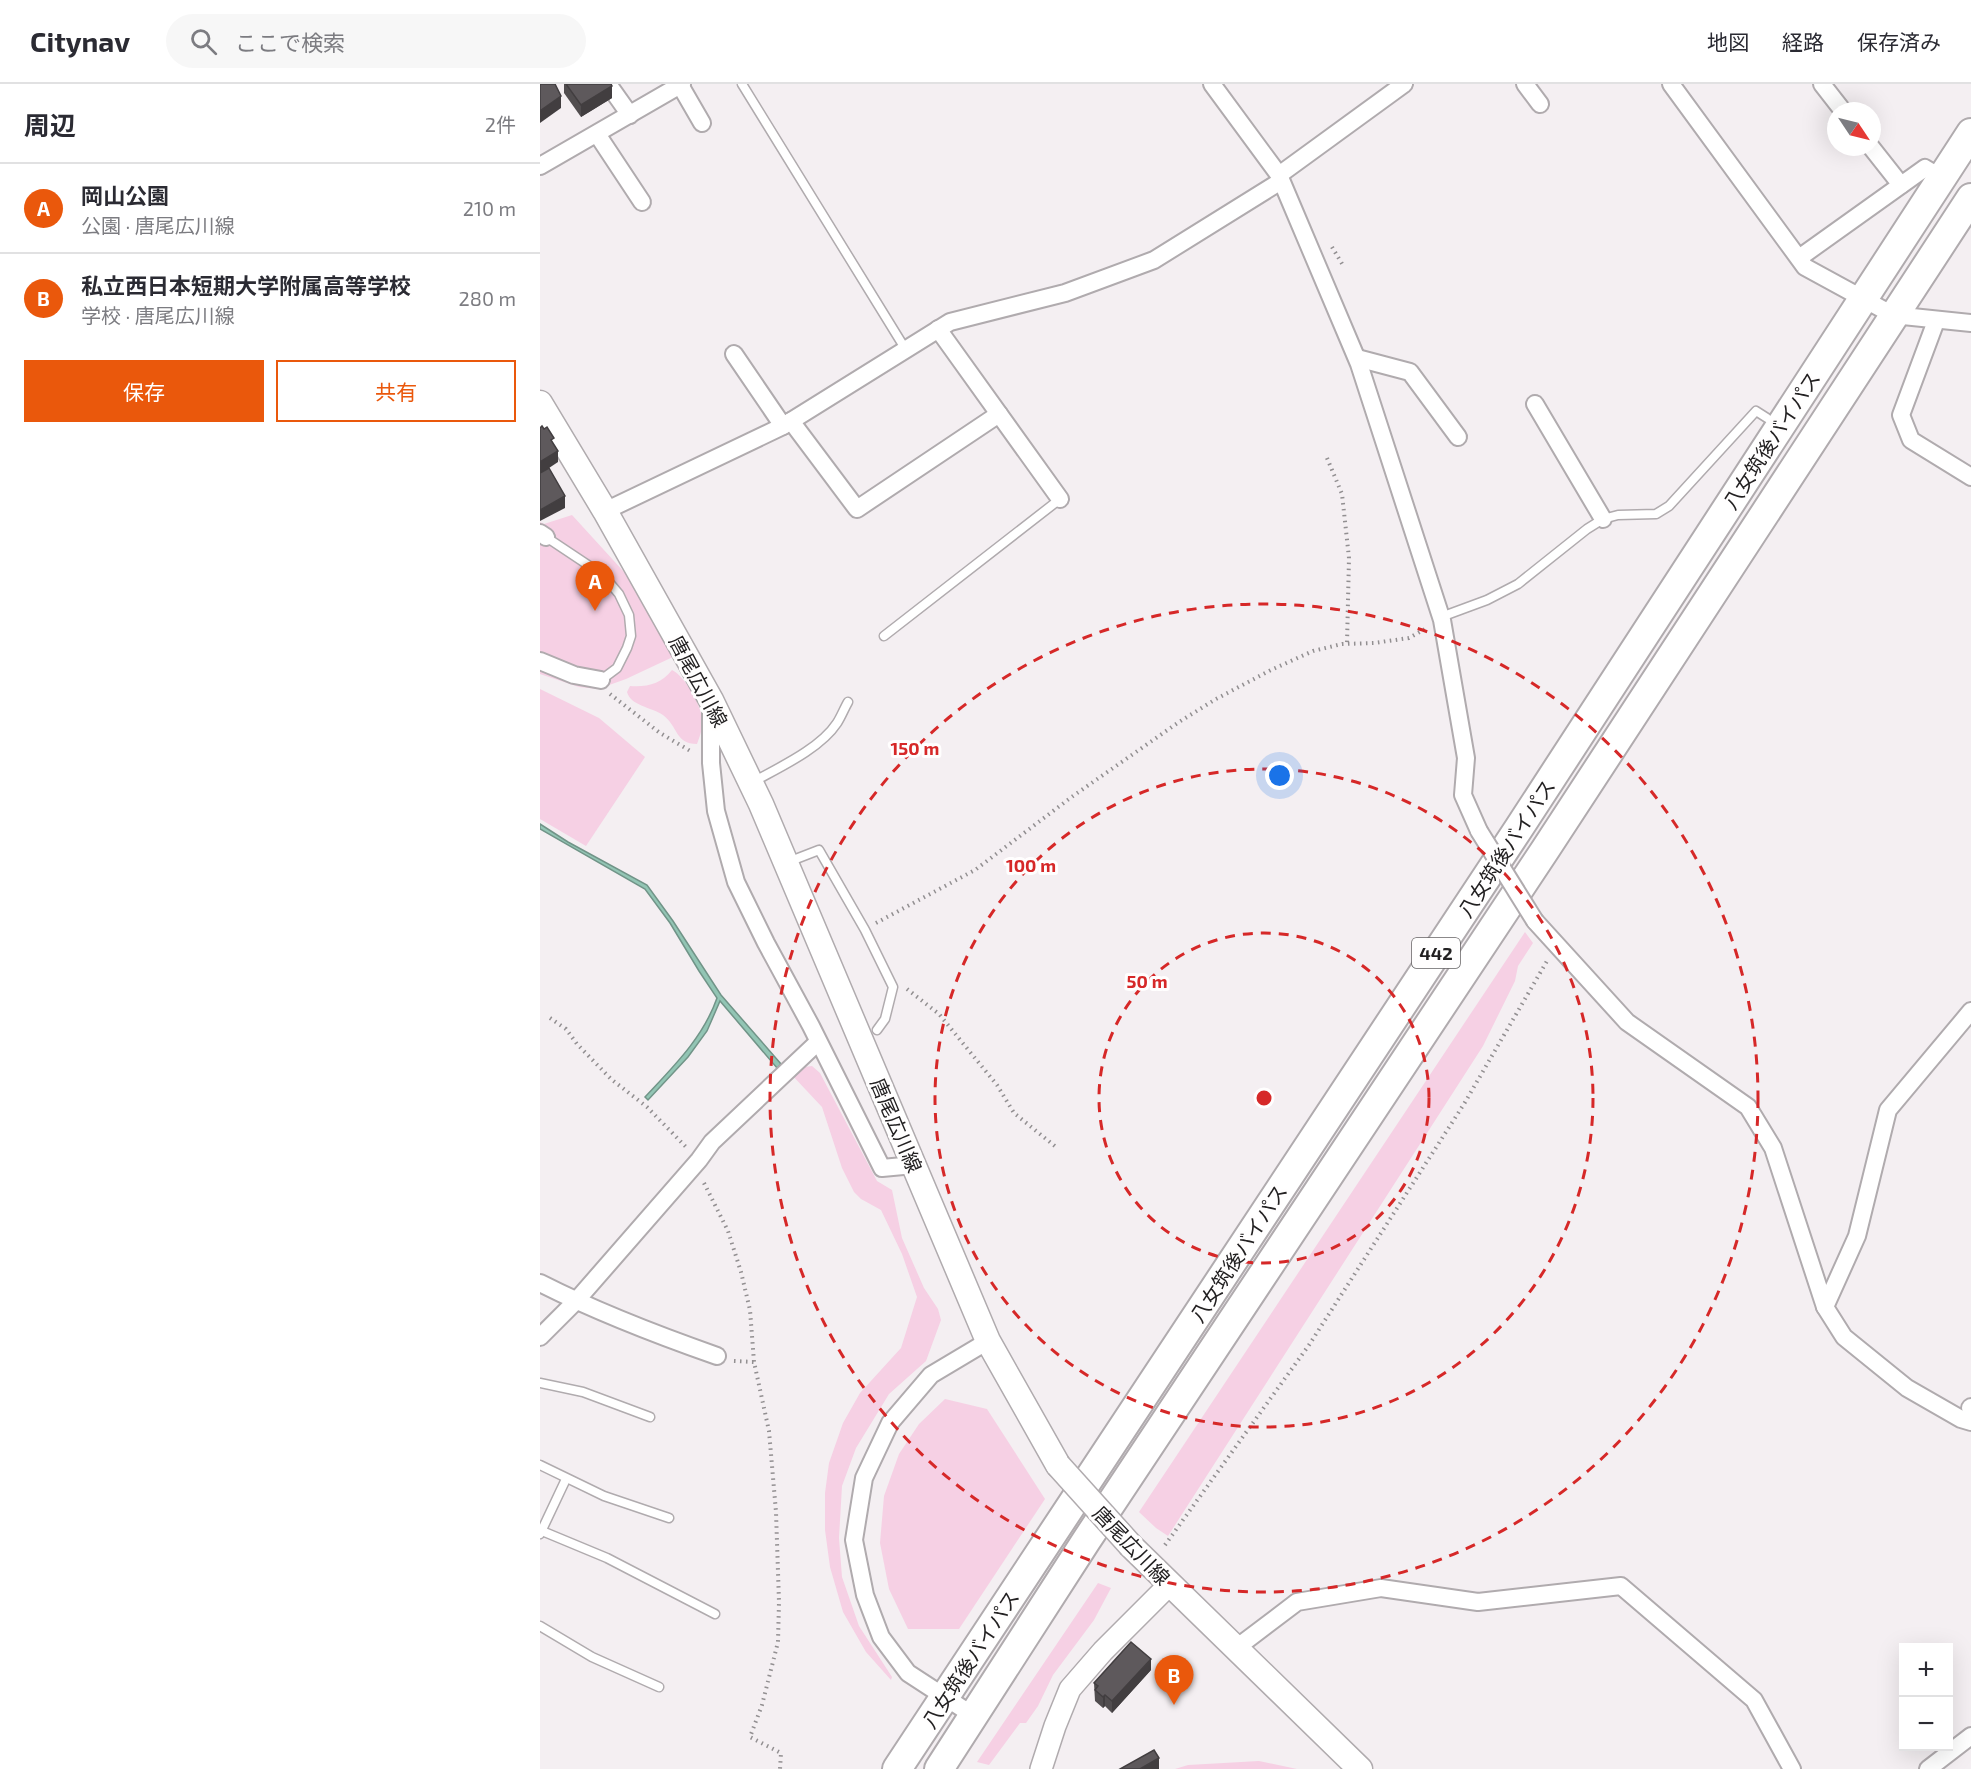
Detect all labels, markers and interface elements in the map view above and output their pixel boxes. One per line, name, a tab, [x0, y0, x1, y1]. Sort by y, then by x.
search box	[166, 14, 586, 68]
text: Citynav	[30, 24, 130, 58]
icon: search	[187, 25, 220, 58]
text: ここで検索	[235, 29, 345, 55]
text: 地図	[1707, 29, 1749, 54]
text: 経路	[1782, 29, 1824, 54]
text: 保存済み	[1857, 29, 1941, 54]
north arrow	[1827, 102, 1881, 156]
text: 周辺	[24, 109, 76, 140]
text: 2件	[485, 112, 516, 136]
text: 岡山公園	[81, 182, 169, 208]
text: A	[37, 196, 50, 220]
text: 210 m	[463, 196, 516, 220]
text: 公園 · 唐尾広川線	[81, 213, 235, 237]
text: 私立西日本短期大学附属高等学校	[81, 272, 411, 298]
text: B	[37, 286, 50, 310]
text: 280 m	[459, 286, 516, 310]
text: 学校 · 唐尾広川線	[81, 303, 235, 327]
button: 保存	[24, 360, 264, 422]
button: 共有	[276, 360, 516, 422]
street label: 八女筑後バイパス	[1717, 367, 1825, 513]
pin: A	[576, 562, 614, 611]
street label: 唐尾広川線	[665, 631, 733, 731]
text: 150 m	[891, 737, 939, 759]
your location	[1265, 761, 1294, 790]
street label: 八女筑後バイパス	[1452, 775, 1560, 921]
text: 100 m	[1006, 854, 1056, 876]
road number: 442	[1412, 938, 1460, 968]
text: 50 m	[1126, 970, 1168, 992]
street label: 唐尾広川線	[866, 1074, 928, 1176]
centre of rings	[1254, 1088, 1274, 1108]
street label: 八女筑後バイパス	[1184, 1180, 1292, 1326]
street label: 唐尾広川線	[1089, 1501, 1175, 1589]
street label: 八女筑後バイパス	[916, 1586, 1024, 1732]
map controls	[1899, 1643, 1953, 1751]
button: +	[1899, 1643, 1953, 1697]
pin: B	[1154, 1656, 1194, 1705]
button: −	[1899, 1697, 1953, 1751]

